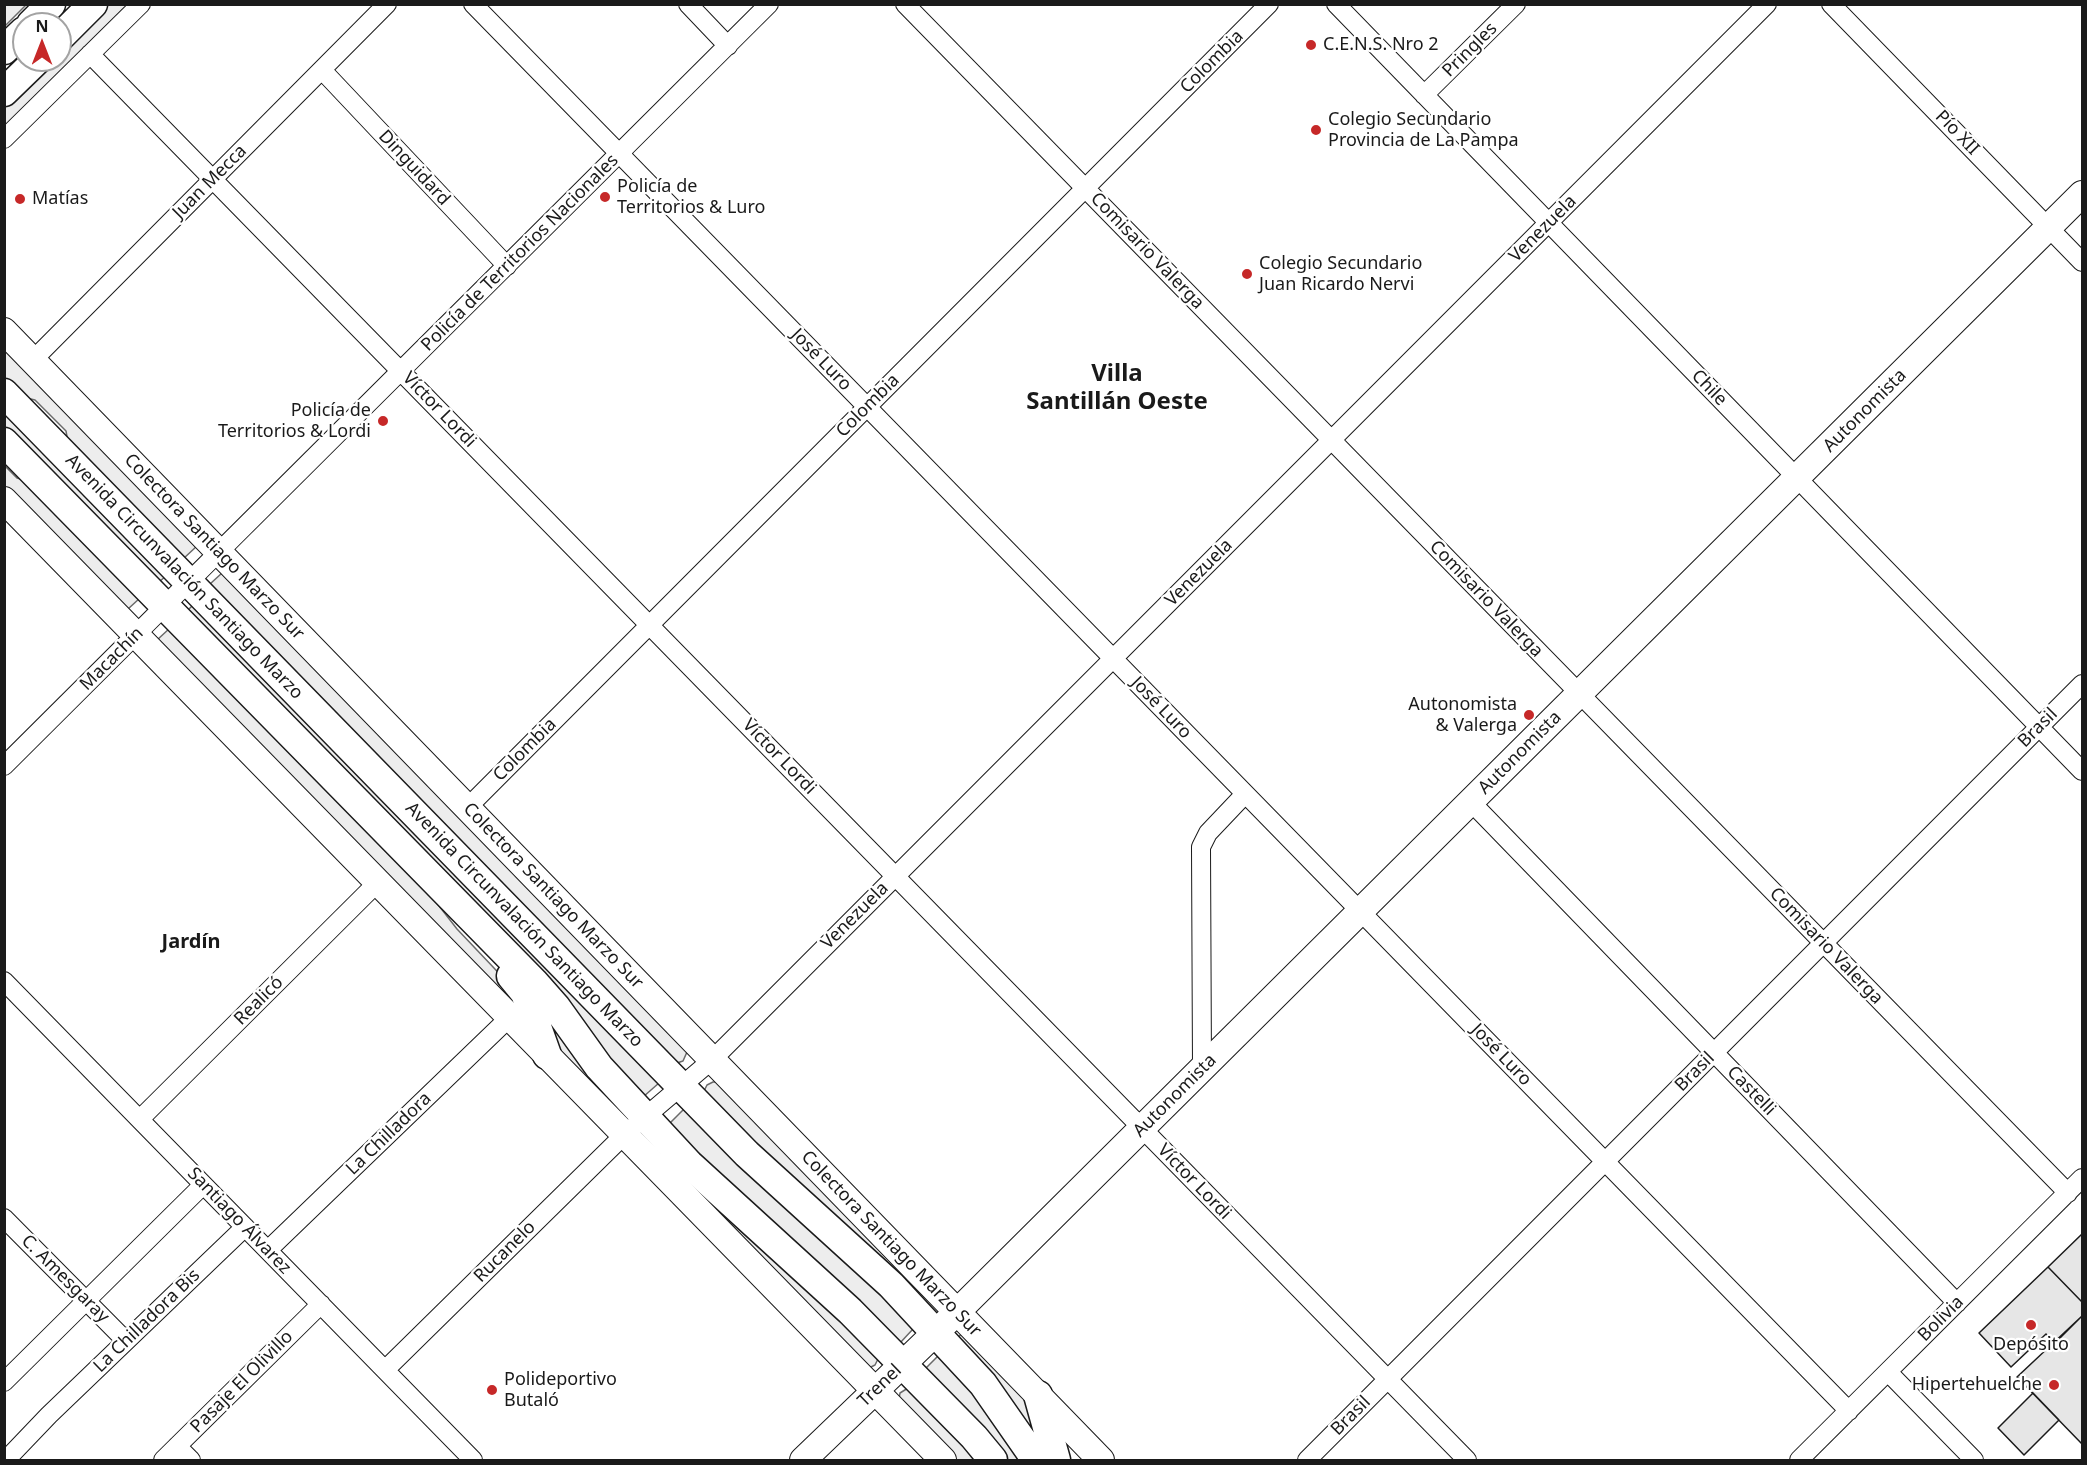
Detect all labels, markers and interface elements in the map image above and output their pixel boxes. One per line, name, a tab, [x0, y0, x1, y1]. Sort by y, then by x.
north arrow	[12, 12, 72, 72]
text: N	[35, 15, 49, 37]
street label: Pringles	[1438, 18, 1502, 82]
street label: Colombia	[1176, 26, 1248, 98]
place label: C.E.N.S. Nro 2	[1323, 34, 1439, 56]
marker: C.E.N.S. Nro 2	[1304, 38, 1318, 52]
street label: Pío XII	[1931, 106, 1983, 160]
place label: Colegio Secundario Provincia de La Pampa	[1328, 109, 1519, 152]
marker: Colegio Secundario Provincia de La Pampa	[1309, 123, 1323, 137]
street label: Dinguidard	[374, 126, 454, 210]
street label: Juan Mecca	[168, 140, 252, 224]
street label: Policía de Territorios Nacionales	[417, 150, 623, 356]
place label: Policía de Territorios & Luro	[617, 176, 765, 219]
place label: Matías	[32, 188, 88, 210]
street label: Comisario Valerga	[1086, 188, 1208, 314]
marker: Policía de Territorios & Luro	[598, 190, 612, 204]
street label: Venezuela	[1505, 191, 1581, 267]
marker: Matías	[13, 192, 27, 206]
place label: Colegio Secundario Juan Ricardo Nervi	[1259, 253, 1422, 296]
marker: Colegio Secundario Juan Ricardo Nervi	[1240, 267, 1254, 281]
street label: José Luro	[786, 325, 856, 395]
district label: Villa Santillán Oeste	[1026, 360, 1208, 416]
street label: Chile	[1687, 365, 1731, 411]
street label: Autonomista	[1819, 365, 1911, 457]
street label: Víctor Lordi	[398, 368, 480, 452]
street label: Colombia	[832, 370, 904, 442]
place label: Policía de Territorios & Lordi	[218, 400, 371, 442]
marker: Policía de Territorios & Lordi	[376, 414, 390, 428]
street label: Colectora Santiago Marzo Sur	[119, 449, 309, 645]
street label: Avenida Circunvalación Santiago Marzo	[61, 450, 307, 704]
street label: Venezuela	[1161, 535, 1237, 611]
street label: Comisario Valerga	[1425, 536, 1547, 662]
street label: Macachín	[76, 623, 148, 695]
street label: José Luro	[1126, 673, 1196, 743]
place label: Autonomista & Valerga	[1408, 694, 1517, 736]
street label: Brasil	[2014, 704, 2062, 752]
street label: Autonomista	[1474, 707, 1566, 799]
marker: Autonomista & Valerga	[1522, 708, 1536, 722]
street label: Colombia	[489, 714, 561, 786]
street label: Víctor Lordi	[738, 715, 820, 799]
street label: Avenida Circunvalación Santiago Marzo	[401, 798, 647, 1052]
street label: Colectora Santiago Marzo Sur	[458, 798, 648, 994]
street label: Venezuela	[817, 878, 893, 954]
street label: Comisario Valerga	[1765, 883, 1887, 1009]
district label: Jardín	[162, 930, 220, 954]
street label: Realicó	[230, 972, 288, 1030]
street label: José Luro	[1466, 1020, 1536, 1090]
street label: Brasil	[1671, 1048, 1719, 1096]
street label: Autonomista	[1129, 1050, 1221, 1142]
street label: Castelli	[1722, 1062, 1780, 1120]
street label: La Chilladora	[342, 1088, 436, 1180]
street label: Víctor Lordi	[1153, 1140, 1235, 1224]
street label: Colectora Santiago Marzo Sur	[796, 1146, 986, 1342]
street label: Santiago Álvarez	[183, 1163, 295, 1279]
street label: Rucanelo	[470, 1217, 540, 1287]
street label: C. Amesgaray	[17, 1231, 113, 1327]
street label: La Chilladora Bis	[89, 1265, 205, 1377]
street label: Bolivia	[1914, 1292, 1968, 1346]
marker: Depósito	[2024, 1318, 2038, 1332]
street label: Pasaje El Olivillo	[186, 1326, 298, 1438]
place label: Depósito	[1993, 1334, 2069, 1356]
street label: Trenel	[854, 1360, 906, 1412]
place label: Polideportivo Butaló	[504, 1369, 617, 1412]
place label: Hipertehuelche	[1912, 1374, 2042, 1396]
marker: Hipertehuelche	[2047, 1378, 2061, 1392]
marker: Polideportivo Butaló	[485, 1383, 499, 1397]
street label: Brasil	[1327, 1392, 1375, 1440]

